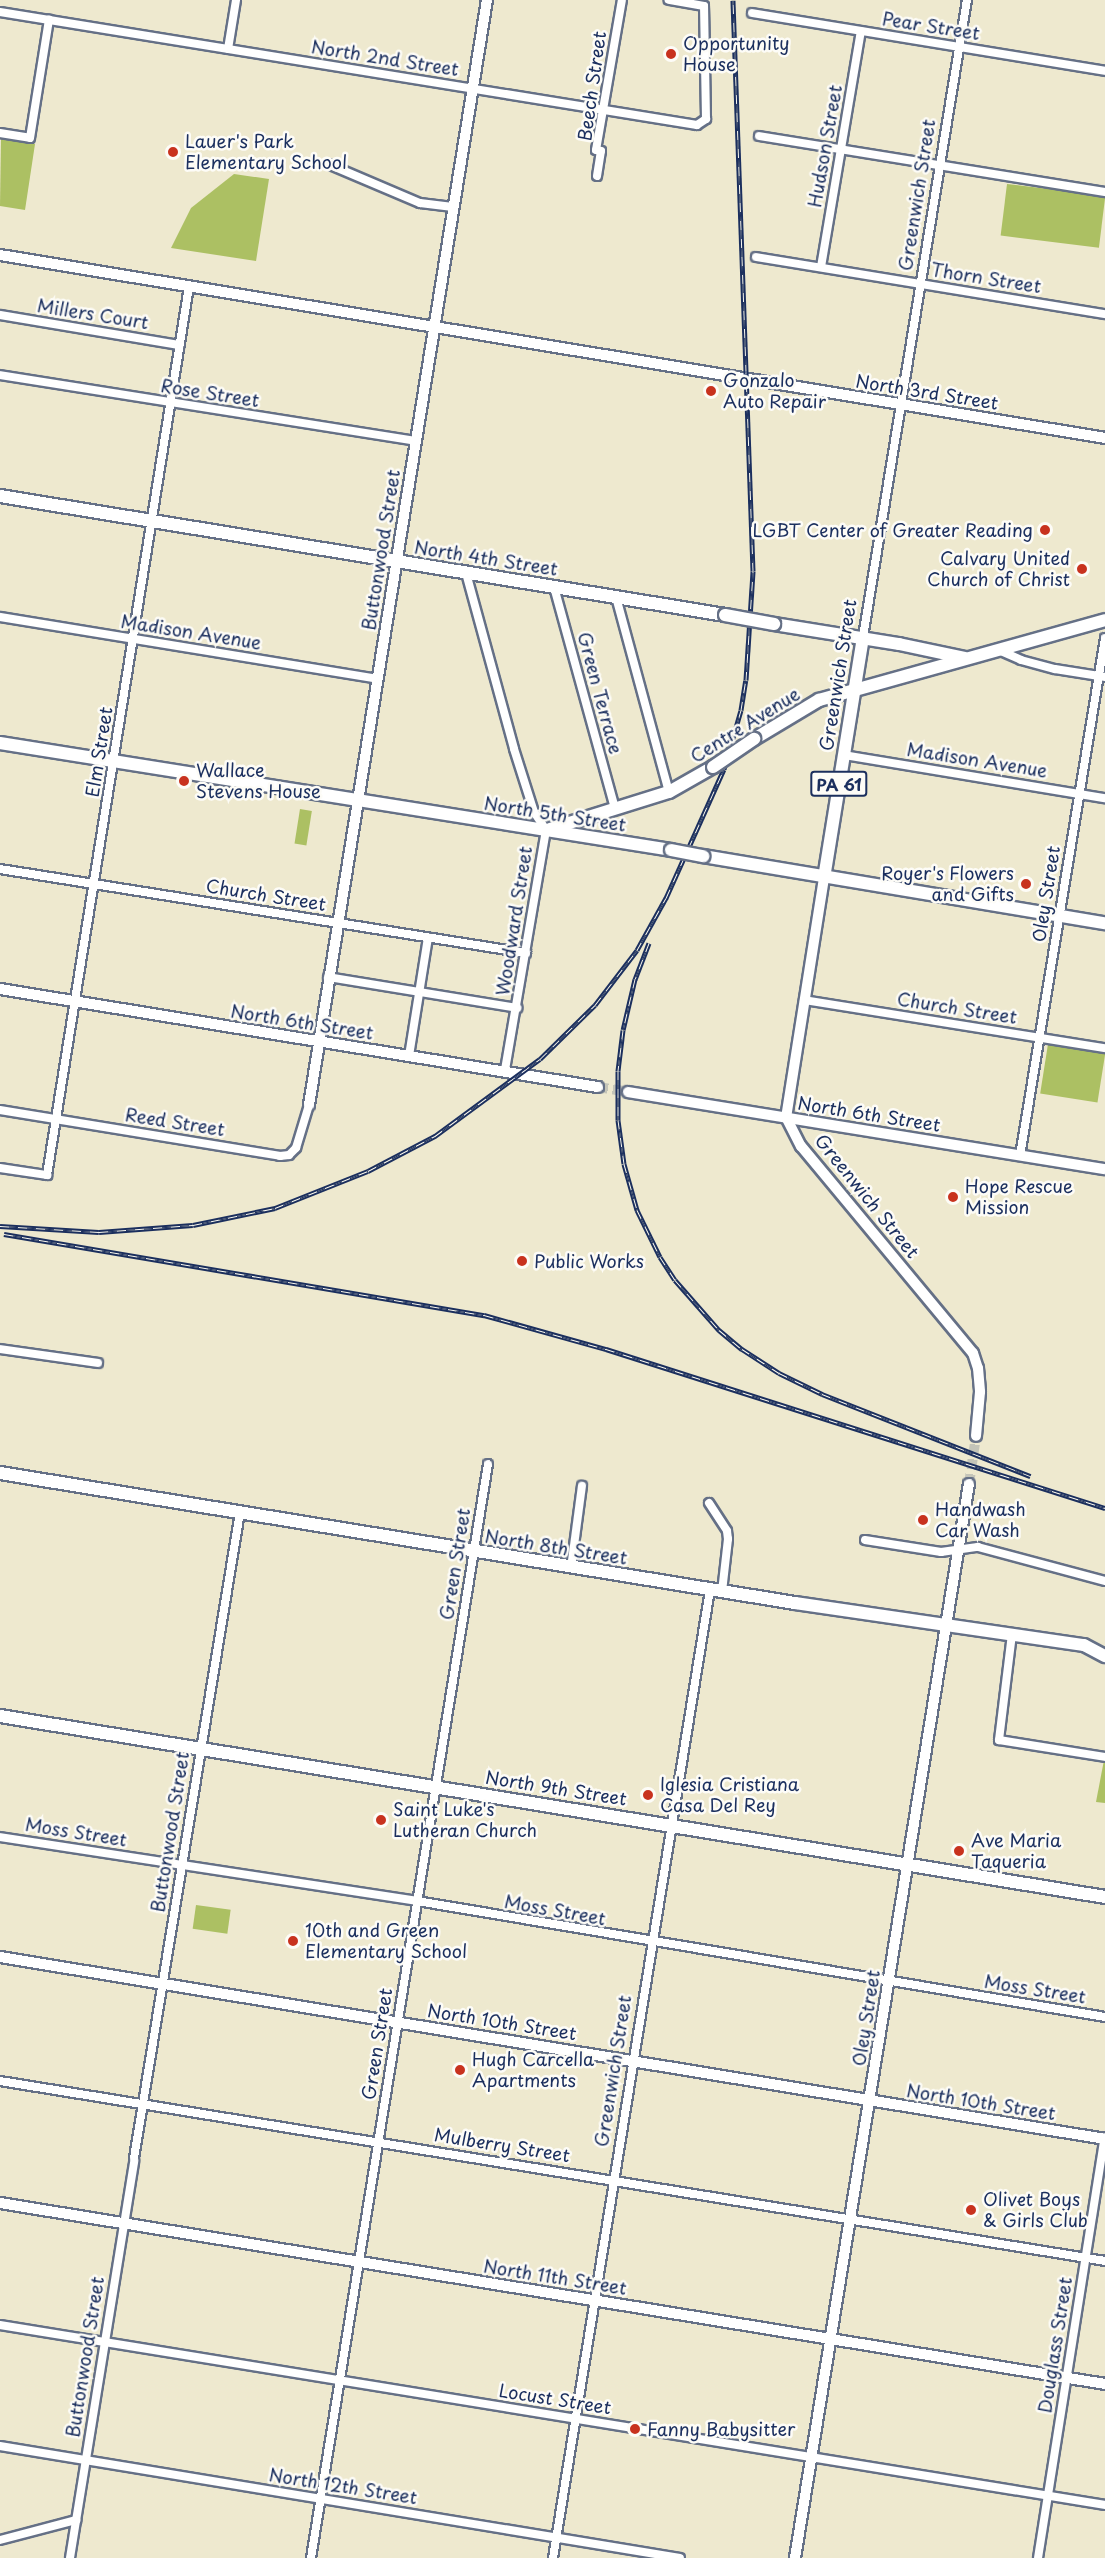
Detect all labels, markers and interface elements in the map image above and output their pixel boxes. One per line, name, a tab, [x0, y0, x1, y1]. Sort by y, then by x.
street label: Pear Street	[881, 8, 981, 44]
street label: Beech Street	[574, 30, 610, 142]
place label: Opportunity House	[683, 33, 790, 76]
street label: North 2nd Street	[309, 36, 461, 80]
marker: Opportunity House	[664, 47, 678, 61]
street label: Hudson Street	[804, 83, 846, 209]
street label: Greenwich Street	[894, 118, 940, 272]
place label: Lauer's Park Elementary School	[185, 131, 347, 174]
marker: Lauer's Park Elementary School	[166, 145, 180, 159]
street label: Thorn Street	[929, 259, 1043, 297]
street label: Millers Court	[36, 295, 150, 333]
place label: Gonzalo Auto Repair	[723, 370, 827, 412]
street label: North 3rd Street	[853, 370, 1001, 414]
street label: Rose Street	[159, 375, 261, 411]
marker: Gonzalo Auto Repair	[704, 384, 718, 398]
street label: Buttonwood Street	[358, 468, 404, 632]
place label: LGBT Center of Greater Reading	[749, 519, 1033, 541]
marker: LGBT Center of Greater Reading	[1038, 523, 1052, 537]
street label: North 4th Street	[413, 536, 559, 580]
place label: Calvary United Church of Christ	[927, 548, 1070, 590]
marker: Calvary United Church of Christ	[1075, 562, 1089, 576]
street label: Greenwich Street	[815, 598, 861, 752]
street label: Madison Avenue	[120, 610, 262, 654]
street label: Green Terrace	[573, 629, 627, 757]
street label: Centre Avenue	[686, 682, 804, 768]
street label: Elm Street	[81, 705, 117, 799]
street label: Madison Avenue	[906, 738, 1048, 782]
place label: Wallace Stevens House	[196, 760, 321, 802]
road number: PA 61	[810, 771, 868, 797]
marker: Wallace Stevens House	[177, 774, 191, 788]
street label: North 5th Street	[482, 792, 628, 836]
street label: Woodward Street	[491, 844, 537, 998]
street label: Oley Street	[1028, 844, 1064, 944]
place label: Royer's Flowers and Gifts	[880, 863, 1014, 906]
street label: Church Street	[204, 875, 328, 915]
marker: Royer's Flowers and Gifts	[1019, 877, 1033, 891]
street label: Church Street	[895, 988, 1019, 1028]
street label: North 6th Street	[228, 1000, 376, 1044]
street label: North 6th Street	[795, 1092, 943, 1136]
street label: Reed Street	[123, 1103, 227, 1141]
street label: Greenwich Street	[810, 1130, 924, 1262]
place label: Hope Rescue Mission	[965, 1176, 1074, 1218]
marker: Hope Rescue Mission	[946, 1190, 960, 1204]
place label: Public Works	[534, 1250, 646, 1272]
marker: Public Works	[515, 1254, 529, 1268]
place label: Handwash Car Wash	[935, 1499, 1026, 1541]
street label: Green Street	[435, 1506, 475, 1622]
marker: Handwash Car Wash	[916, 1513, 930, 1527]
street label: North 8th Street	[483, 1525, 629, 1569]
street label: Buttonwood Street	[147, 1750, 193, 1914]
street label: North 9th Street	[483, 1766, 629, 1810]
place label: Iglesia Cristiana Casa Del Rey	[660, 1774, 799, 1816]
marker: Iglesia Cristiana Casa Del Rey	[641, 1788, 655, 1802]
place label: Saint Luke's Lutheran Church	[393, 1799, 537, 1842]
street label: Moss Street	[23, 1813, 129, 1851]
marker: Saint Luke's Lutheran Church	[374, 1813, 388, 1827]
place label: Ave Maria Taqueria	[971, 1830, 1061, 1872]
marker: Ave Maria Taqueria	[952, 1844, 966, 1858]
street label: Moss Street	[502, 1890, 608, 1930]
place label: 10th and Green Elementary School	[305, 1920, 467, 1962]
marker: 10th and Green Elementary School	[286, 1934, 300, 1948]
street label: Oley Street	[848, 1968, 884, 2068]
street label: Moss Street	[982, 1970, 1088, 2008]
street label: Green Street	[357, 1986, 397, 2102]
street label: Greenwich Street	[590, 1994, 636, 2148]
street label: North 10th Street	[424, 1999, 580, 2045]
place label: Hugh Carcella Apartments	[472, 2049, 595, 2092]
marker: Hugh Carcella Apartments	[453, 2063, 467, 2077]
street label: North 10th Street	[903, 2079, 1059, 2125]
street label: Mulberry Street	[432, 2124, 572, 2166]
place label: Olivet Boys & Girls Club	[983, 2189, 1088, 2232]
marker: Olivet Boys & Girls Club	[964, 2203, 978, 2217]
street label: North 11th Street	[480, 2255, 630, 2299]
street label: Buttonwood Street	[62, 2275, 108, 2439]
street label: Douglass Street	[1034, 2276, 1076, 2414]
street label: Locust Street	[497, 2379, 613, 2419]
place label: Fanny Babysitter	[647, 2418, 795, 2440]
marker: Fanny Babysitter	[628, 2422, 642, 2436]
street label: North 12th Street	[265, 2463, 421, 2509]

